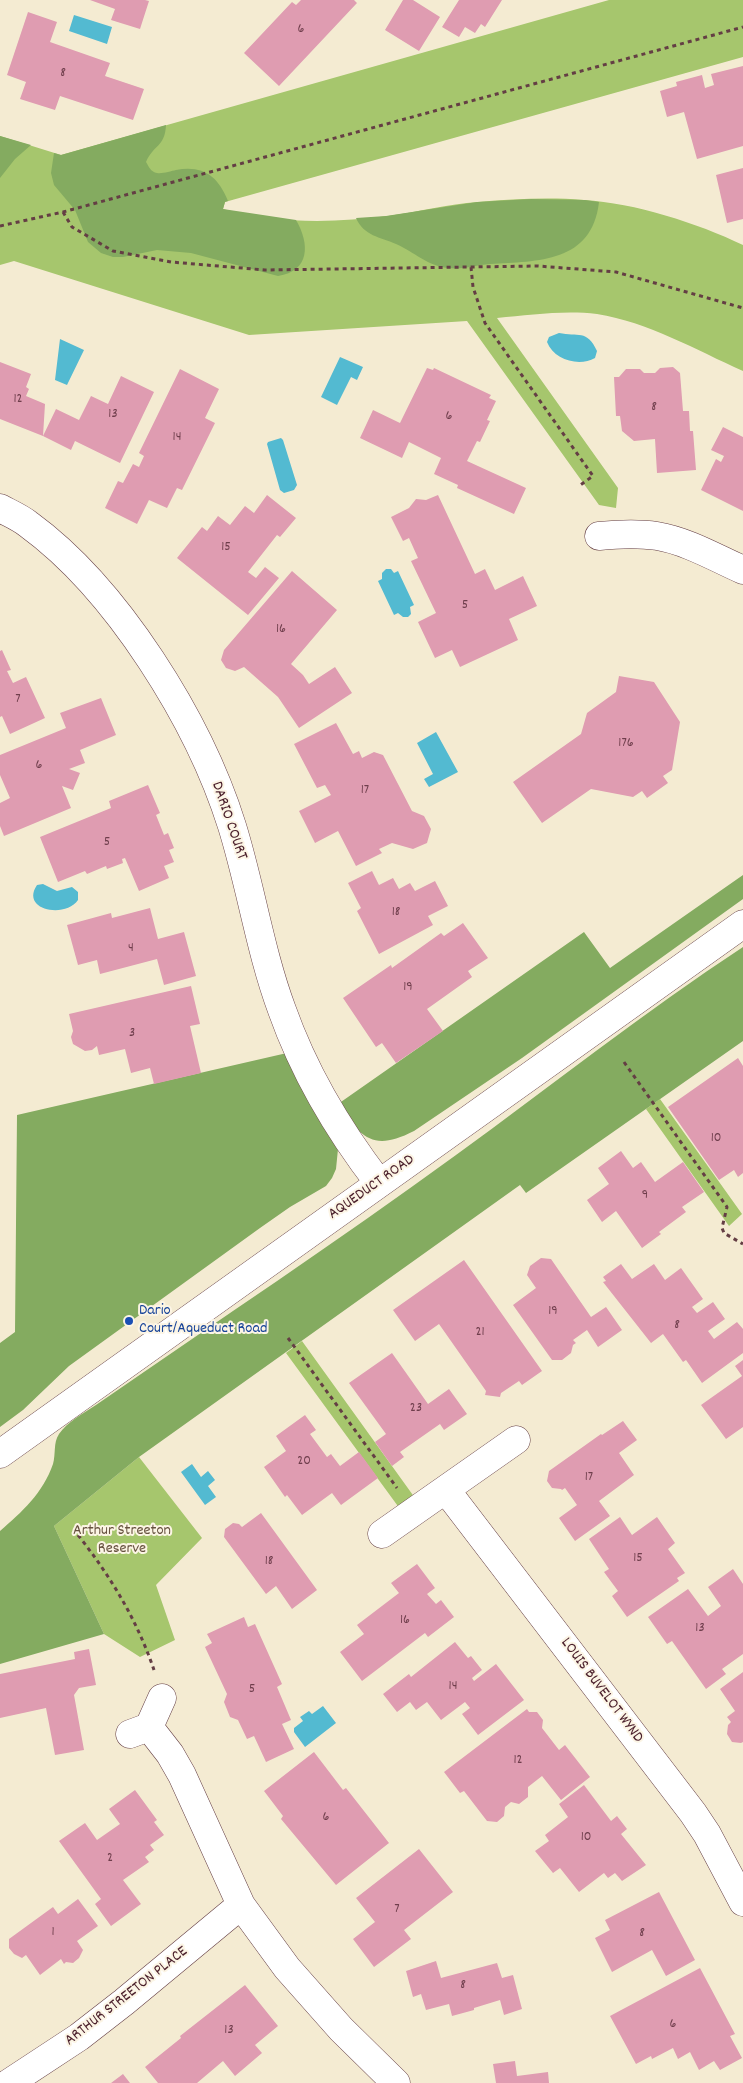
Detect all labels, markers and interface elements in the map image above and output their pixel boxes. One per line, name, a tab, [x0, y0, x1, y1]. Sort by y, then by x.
house number: 6	[298, 22, 304, 38]
house number: 8	[60, 66, 66, 82]
house number: 12	[13, 392, 23, 408]
house number: 8	[651, 400, 657, 416]
house number: 13	[108, 407, 118, 423]
house number: 6	[446, 409, 452, 425]
house number: 14	[173, 430, 181, 446]
house number: 15	[221, 540, 231, 556]
house number: 5	[462, 598, 468, 614]
house number: 16	[276, 622, 286, 638]
house number: 7	[15, 692, 21, 708]
house number: 176	[618, 736, 634, 752]
house number: 6	[36, 758, 42, 774]
street label: DARIO COURT	[206, 779, 250, 863]
house number: 17	[361, 783, 369, 799]
house number: 5	[104, 835, 110, 851]
house number: 18	[392, 905, 400, 921]
house number: 4	[128, 941, 134, 957]
house number: 19	[403, 980, 413, 996]
house number: 3	[129, 1026, 135, 1042]
house number: 10	[711, 1131, 721, 1147]
street label: AQUEDUCT ROAD	[325, 1151, 419, 1225]
house number: 9	[642, 1188, 648, 1204]
place label: Dario Court/Aqueduct Road	[139, 1302, 267, 1340]
house number: 19	[548, 1304, 558, 1320]
marker: Dario Court/Aqueduct Road	[123, 1315, 135, 1327]
house number: 8	[674, 1318, 680, 1334]
house number: 21	[475, 1325, 485, 1341]
house number: 23	[410, 1401, 422, 1417]
house number: 20	[297, 1454, 311, 1470]
house number: 17	[585, 1470, 593, 1486]
park label: Arthur Streeton Reserve	[73, 1522, 171, 1560]
house number: 15	[633, 1551, 643, 1567]
house number: 18	[265, 1554, 273, 1570]
house number: 16	[400, 1613, 410, 1629]
house number: 13	[695, 1621, 705, 1637]
street label: LOUIS BUVELOT WYND	[555, 1635, 647, 1747]
house number: 14	[449, 1679, 457, 1695]
house number: 5	[249, 1682, 255, 1698]
house number: 12	[513, 1753, 523, 1769]
house number: 6	[323, 1810, 329, 1826]
house number: 10	[581, 1830, 591, 1846]
house number: 2	[107, 1851, 113, 1867]
house number: 7	[394, 1902, 400, 1918]
house number: 1	[51, 1925, 55, 1941]
house number: 8	[639, 1926, 645, 1942]
street label: ARTHUR STREETON PLACE	[62, 1943, 192, 2051]
house number: 8	[460, 1978, 466, 1994]
house number: 6	[670, 2017, 676, 2033]
house number: 13	[224, 2023, 234, 2039]

